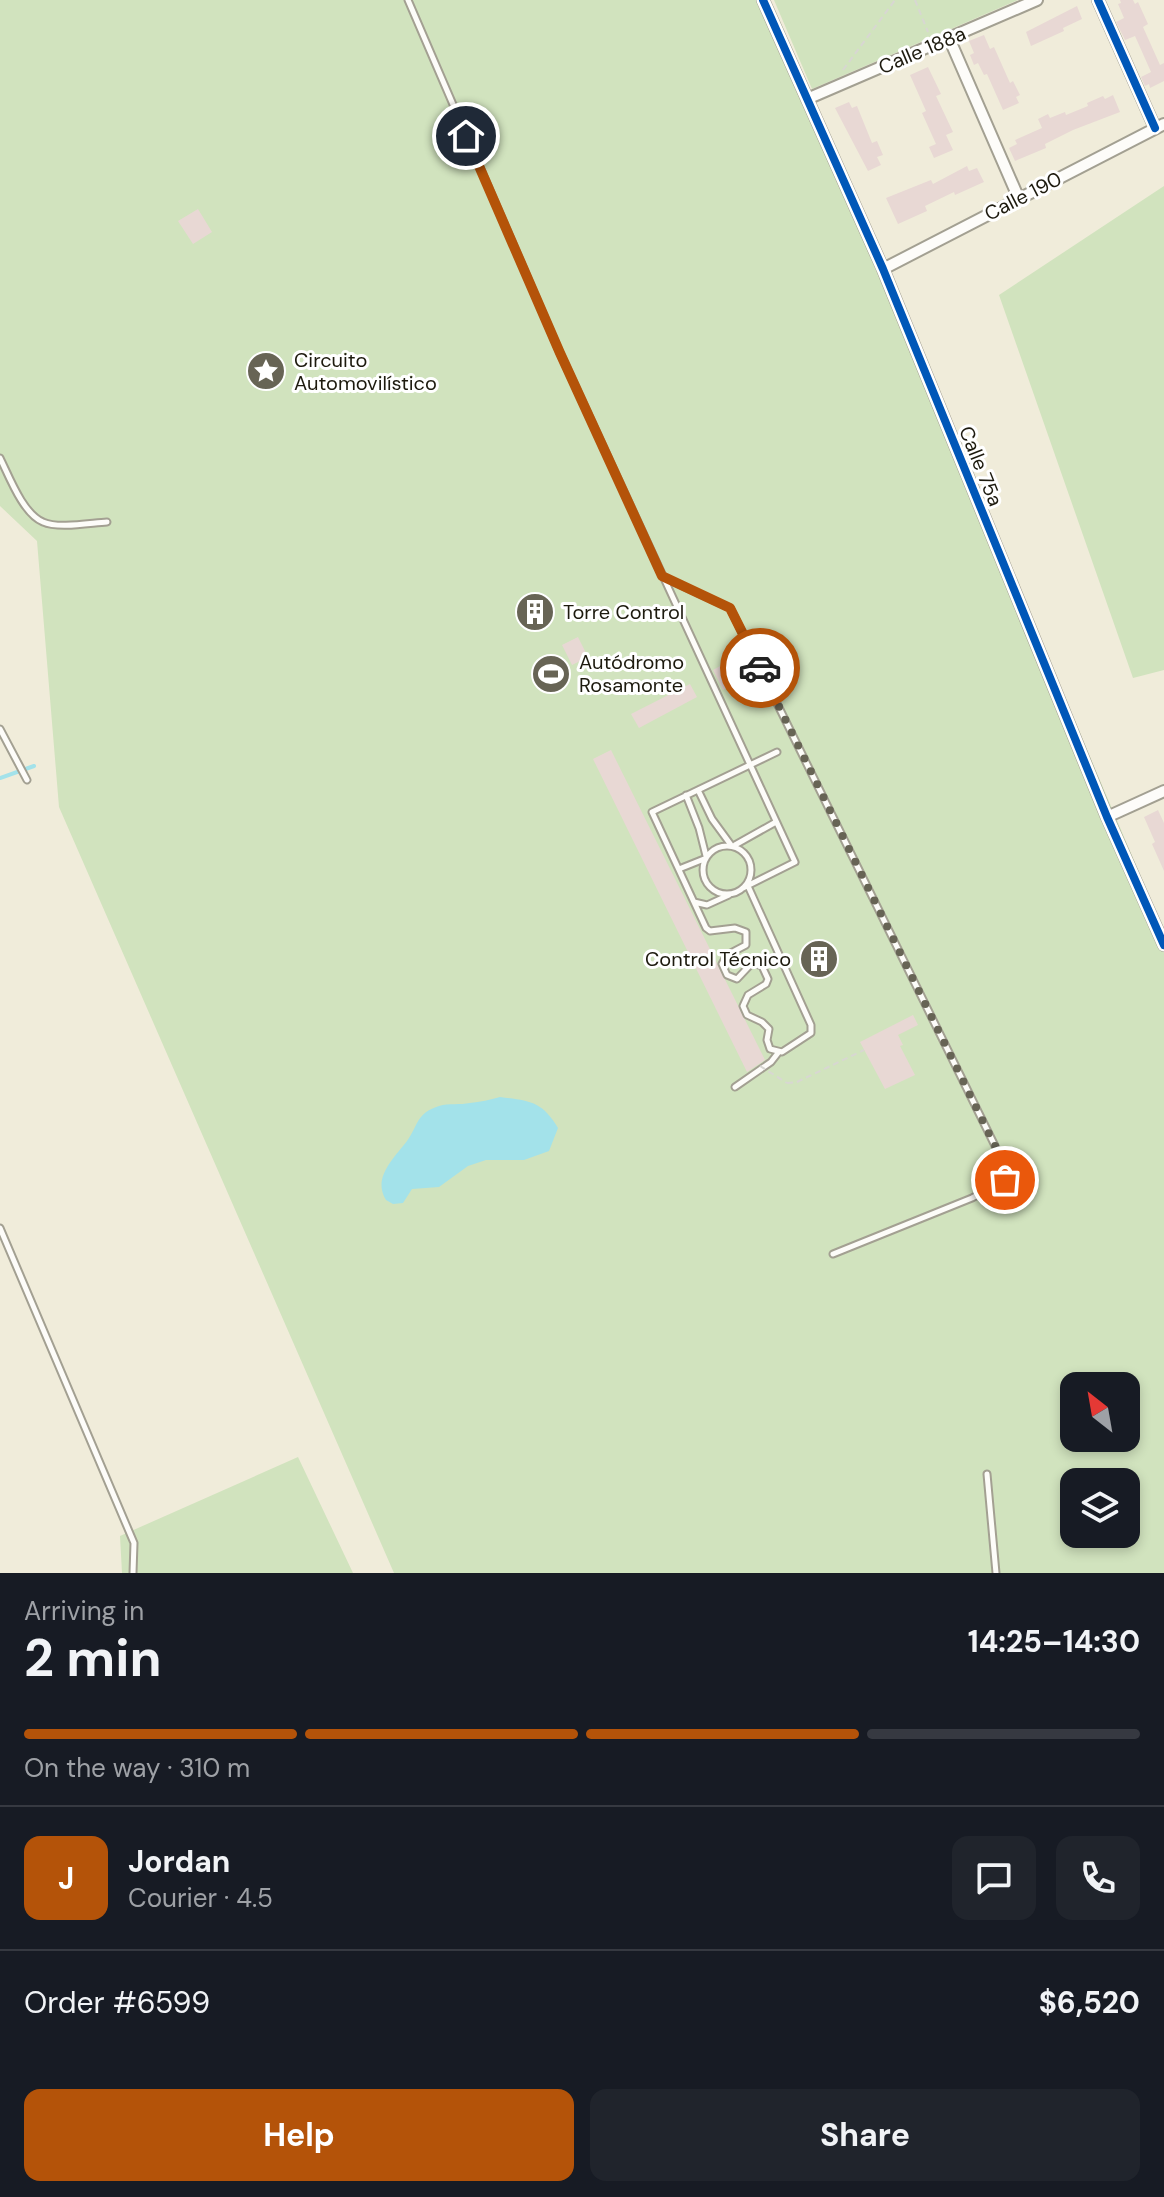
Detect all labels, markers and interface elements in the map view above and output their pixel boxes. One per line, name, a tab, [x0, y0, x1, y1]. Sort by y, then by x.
street label: Calle 188a	[874, 20, 970, 80]
pin	[432, 102, 500, 170]
icon: home	[444, 114, 488, 158]
street label: Calle 190	[980, 166, 1066, 226]
place label: Circuito Automovilístico	[294, 347, 437, 396]
place icon: Circuito Automovilístico	[245, 350, 287, 392]
street label: Calle 75a	[953, 422, 1009, 510]
building icon: Torre Control	[514, 591, 556, 633]
place label: Torre Control	[563, 599, 684, 625]
courier	[720, 628, 800, 708]
icon: car	[738, 646, 782, 690]
place label: Autódromo Rosamonte	[579, 649, 684, 698]
sports icon: Autódromo Rosamonte	[530, 653, 572, 695]
building icon: Control Técnico	[798, 938, 840, 980]
place label: Control Técnico	[645, 946, 791, 972]
pin	[971, 1146, 1039, 1214]
icon: bag	[983, 1158, 1027, 1202]
north arrow	[1060, 1372, 1140, 1452]
map controls	[1060, 1372, 1140, 1548]
button: layers	[1060, 1468, 1140, 1548]
text: Arriving in	[24, 1594, 144, 1628]
text: 14:25–14:30	[968, 1622, 1140, 1661]
text: 2 min	[24, 1624, 162, 1692]
text: On the way · 310 m	[24, 1751, 250, 1785]
button: chat	[952, 1836, 1036, 1920]
button: phone	[1056, 1836, 1140, 1920]
text: Jordan	[128, 1842, 230, 1881]
text: J	[58, 1859, 74, 1898]
text: Courier · 4.5	[128, 1881, 273, 1915]
text: Order #6599	[24, 1983, 210, 2022]
text: $6,520	[1039, 1983, 1140, 2022]
button: Help	[24, 2089, 574, 2181]
button: Share	[590, 2089, 1140, 2181]

